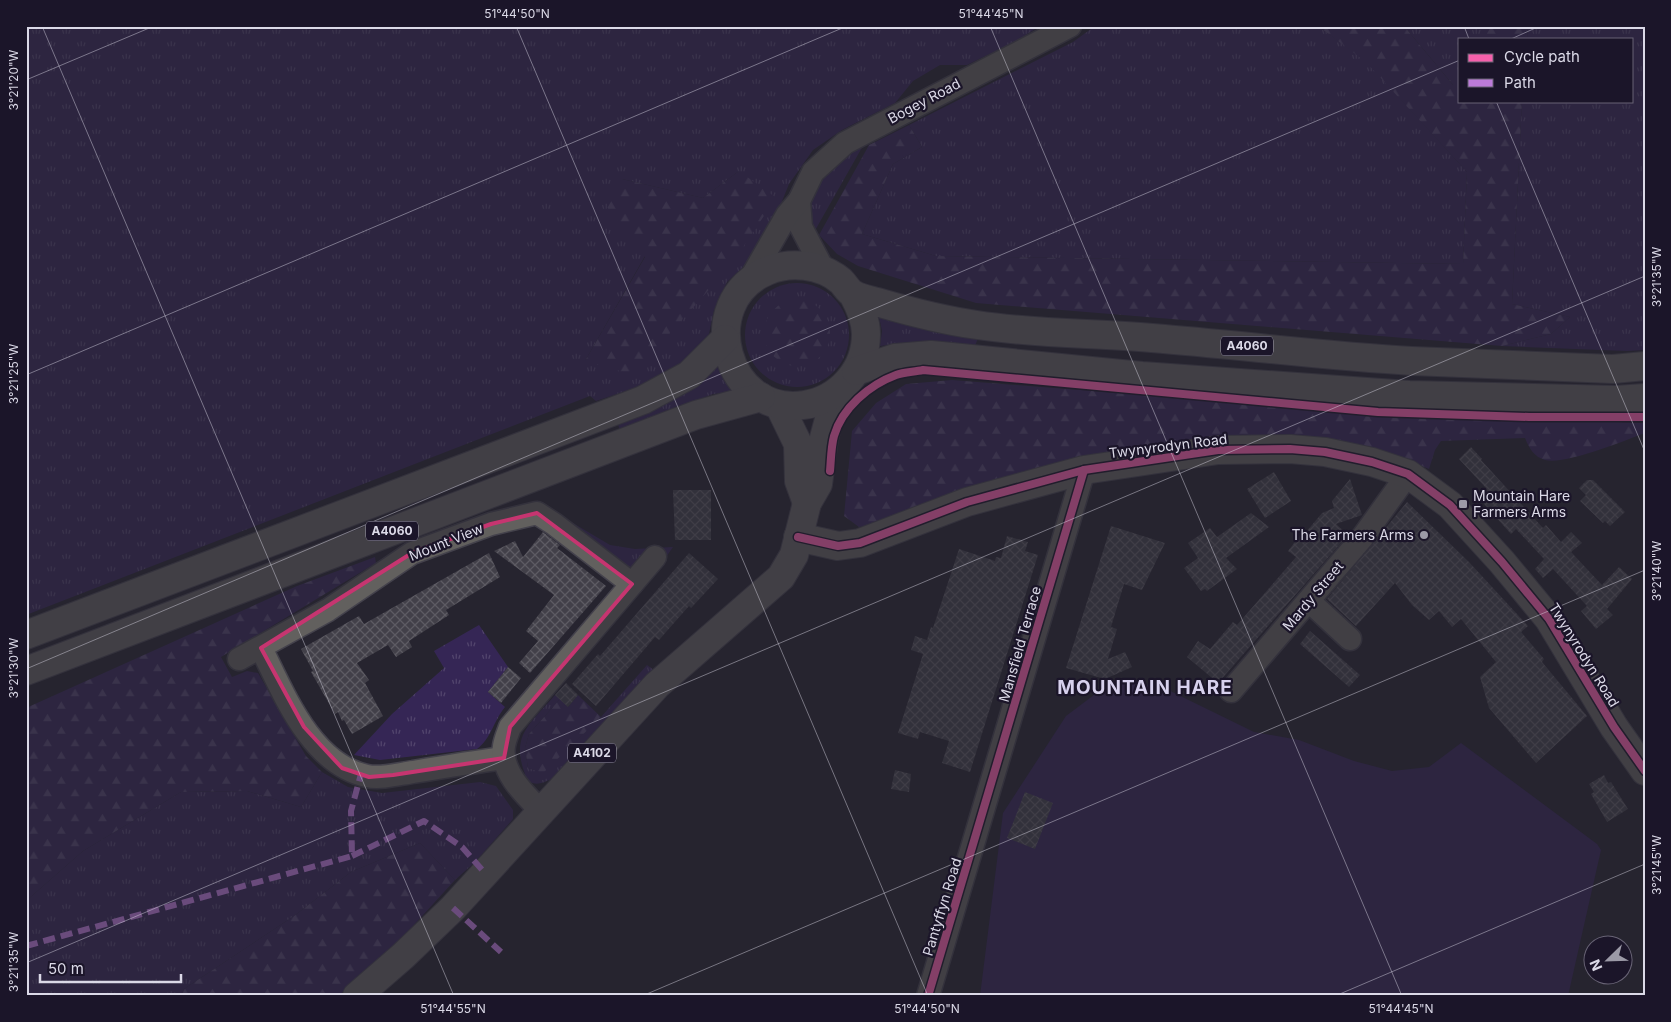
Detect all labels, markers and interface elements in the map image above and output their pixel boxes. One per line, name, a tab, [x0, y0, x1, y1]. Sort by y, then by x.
text: 51°44'50"N	[484, 6, 550, 21]
text: 51°44'45"N	[958, 6, 1024, 21]
legend	[1458, 38, 1634, 102]
text: Cycle path	[1504, 47, 1580, 66]
text: 3°21'20"W	[6, 49, 21, 110]
text: Path	[1504, 73, 1536, 92]
street label: Bogey Road	[885, 74, 963, 127]
text: 3°21'35"W	[1649, 247, 1664, 307]
road number: A4060	[1221, 336, 1273, 356]
text: 3°21'25"W	[6, 344, 21, 404]
street label: Twynyrodyn Road	[1108, 430, 1228, 461]
place label: Mountain Hare Farmers Arms	[1473, 487, 1570, 520]
marker: Mountain Hare Farmers Arms	[1457, 498, 1469, 510]
street label: Mount View	[406, 519, 485, 564]
road number: A4060	[366, 522, 418, 540]
place label: The Farmers Arms	[1291, 526, 1414, 543]
marker: The Farmers Arms	[1418, 529, 1430, 541]
text: 3°21'40"W	[1649, 541, 1664, 601]
street label: Mardy Street	[1279, 557, 1347, 634]
street label: Mansfield Terrace	[995, 584, 1044, 704]
street label: Twynyrodyn Road	[1546, 600, 1623, 710]
text: 3°21'30"W	[6, 637, 21, 698]
district label: MOUNTAIN HARE	[1057, 676, 1233, 699]
road number: A4102	[568, 744, 616, 762]
text: 3°21'45"W	[1649, 835, 1664, 895]
street label: Pantyffyn Road	[919, 856, 965, 958]
text: 3°21'35"W	[6, 932, 21, 992]
north arrow	[1584, 934, 1634, 984]
scale bar	[40, 952, 181, 984]
text: N	[1586, 957, 1605, 974]
text: 50 m	[48, 959, 84, 978]
text: 51°44'55"N	[420, 1001, 486, 1016]
text: 51°44'50"N	[894, 1001, 960, 1016]
text: 51°44'45"N	[1368, 1001, 1434, 1016]

